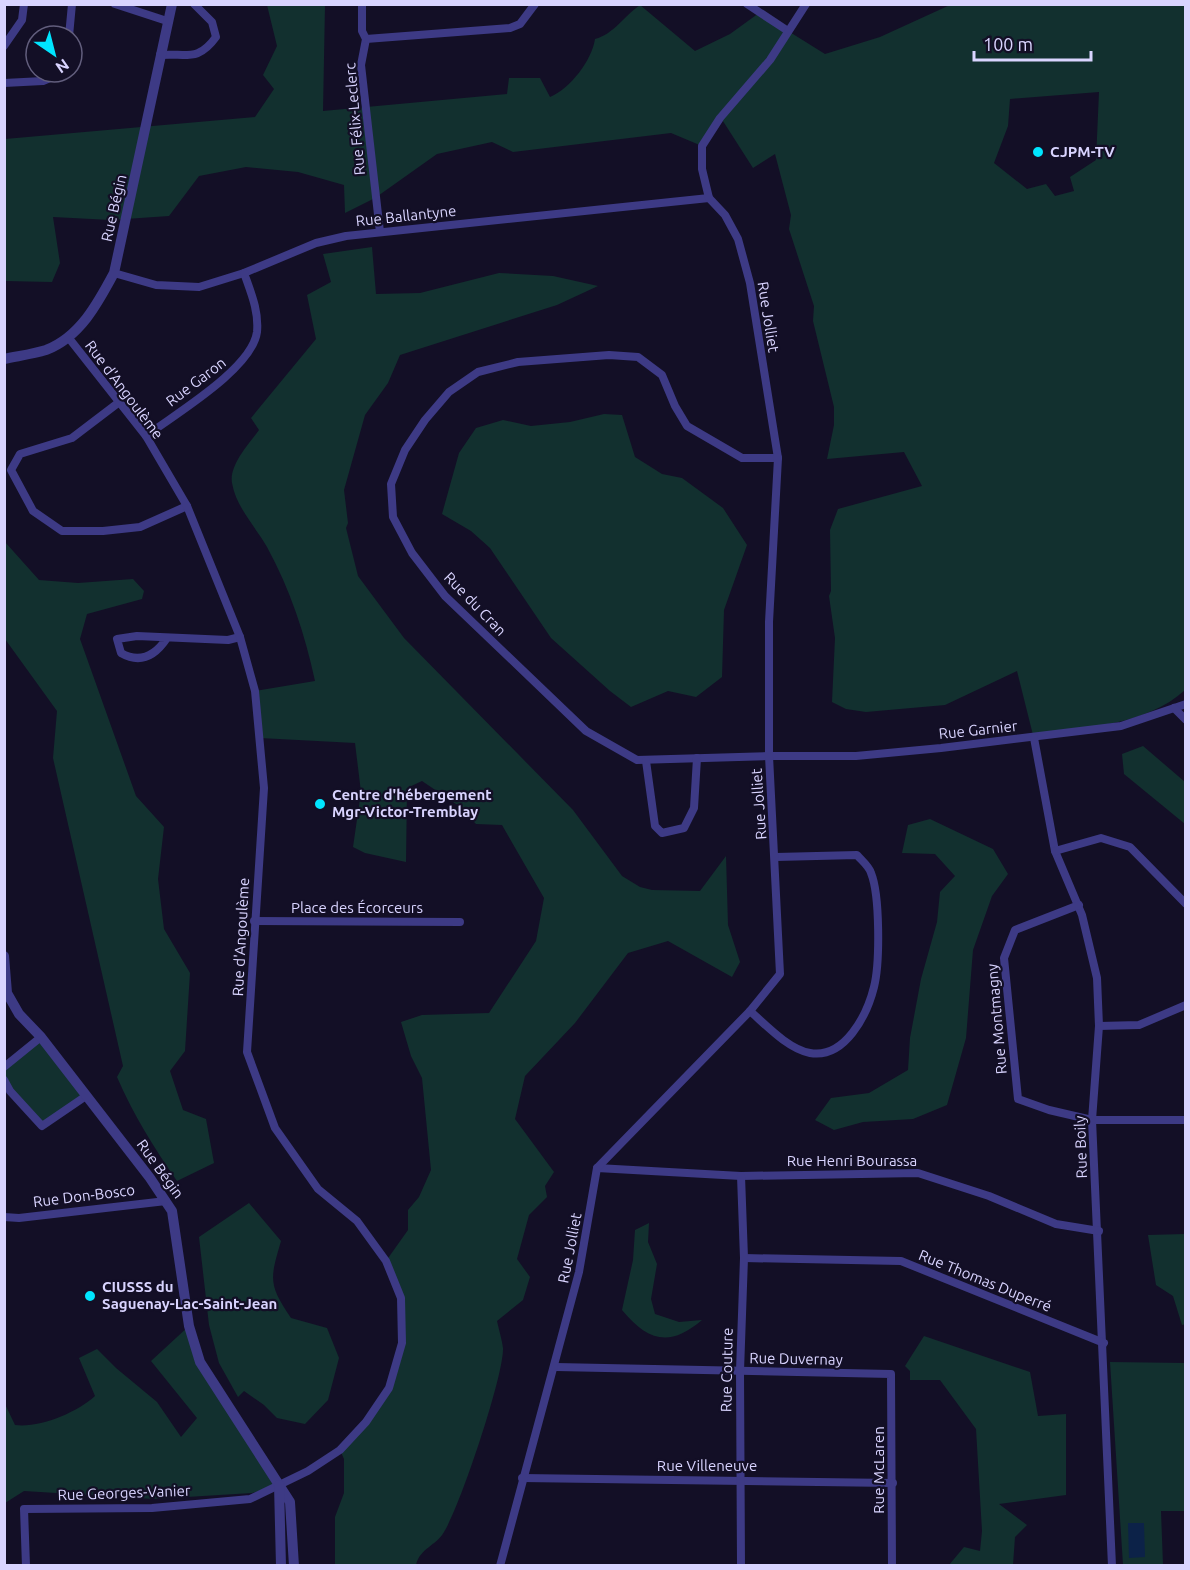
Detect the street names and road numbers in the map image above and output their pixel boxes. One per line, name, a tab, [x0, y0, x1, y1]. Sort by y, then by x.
street label: Rue Félix-Leclerc	[341, 62, 368, 176]
street label: Rue Bégin	[98, 173, 129, 243]
street label: Rue Ballantyne	[355, 202, 457, 229]
street label: Rue Jolliet	[755, 280, 782, 354]
street label: Rue d'Angoulème	[82, 337, 167, 442]
street label: Rue Garon	[163, 354, 229, 410]
street label: Rue du Cran	[441, 568, 510, 639]
street label: Rue Garnier	[938, 717, 1019, 742]
street label: Rue Jolliet	[748, 768, 769, 840]
street label: Rue d'Angoulème	[229, 877, 252, 997]
street label: Place des Écorceurs	[291, 899, 423, 916]
street label: Rue Montmagny	[983, 963, 1010, 1075]
street label: Rue Boily	[1071, 1115, 1090, 1179]
street label: Rue Bégin	[133, 1136, 187, 1201]
street label: Rue Henri Bourassa	[787, 1152, 917, 1169]
street label: Rue Don-Bosco	[32, 1181, 136, 1210]
street label: Rue Jolliet	[554, 1211, 585, 1285]
street label: Rue Thomas Duperré	[916, 1246, 1054, 1315]
street label: Rue Couture	[717, 1328, 736, 1412]
street label: Rue Duvernay	[749, 1349, 843, 1368]
street label: Rue McLaren	[870, 1426, 887, 1514]
street label: Rue Villeneuve	[657, 1457, 757, 1474]
street label: Rue Georges-Vanier	[57, 1482, 191, 1503]

